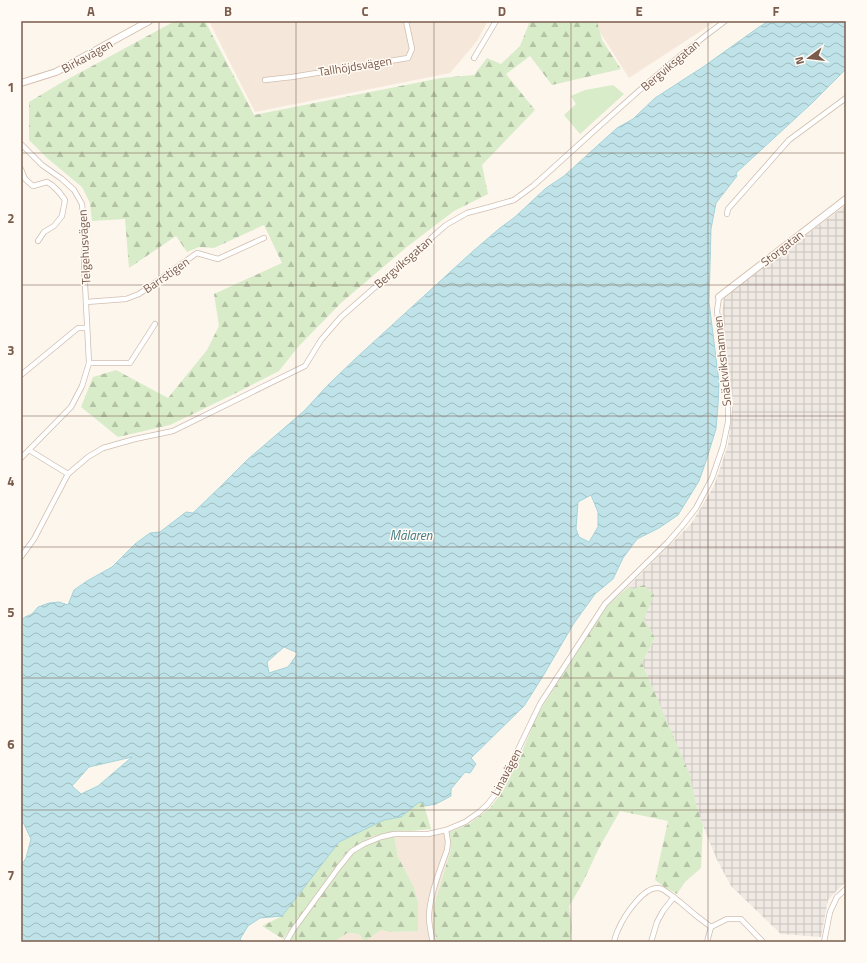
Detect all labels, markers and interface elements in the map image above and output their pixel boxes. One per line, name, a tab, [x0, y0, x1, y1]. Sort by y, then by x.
text: A	[87, 1, 95, 21]
text: B	[224, 1, 232, 21]
text: C	[361, 1, 369, 21]
text: D	[498, 1, 506, 21]
text: E	[635, 1, 643, 21]
text: F	[773, 1, 780, 21]
street label: Birkavägen	[58, 34, 116, 78]
street label: Bergviksgatan	[636, 35, 704, 95]
north arrow	[789, 38, 829, 78]
street label: Tallhöjdsvägen	[317, 51, 393, 81]
text: N	[791, 55, 808, 66]
text: 1	[7, 77, 15, 97]
text: 2	[7, 208, 15, 228]
street label: Telgehusvägen	[73, 209, 95, 285]
street label: Storgatan	[757, 225, 807, 271]
street label: Bergviksgatan	[370, 231, 436, 293]
street label: Barrstigen	[139, 252, 193, 298]
street label: Snäckvikshamnen	[708, 315, 736, 407]
text: 3	[7, 340, 15, 360]
text: 4	[7, 471, 15, 491]
water label: Mälaren	[390, 525, 433, 545]
text: 5	[7, 602, 15, 622]
text: 6	[7, 734, 15, 754]
street label: Linavägen	[486, 745, 526, 799]
text: 7	[7, 865, 15, 885]

